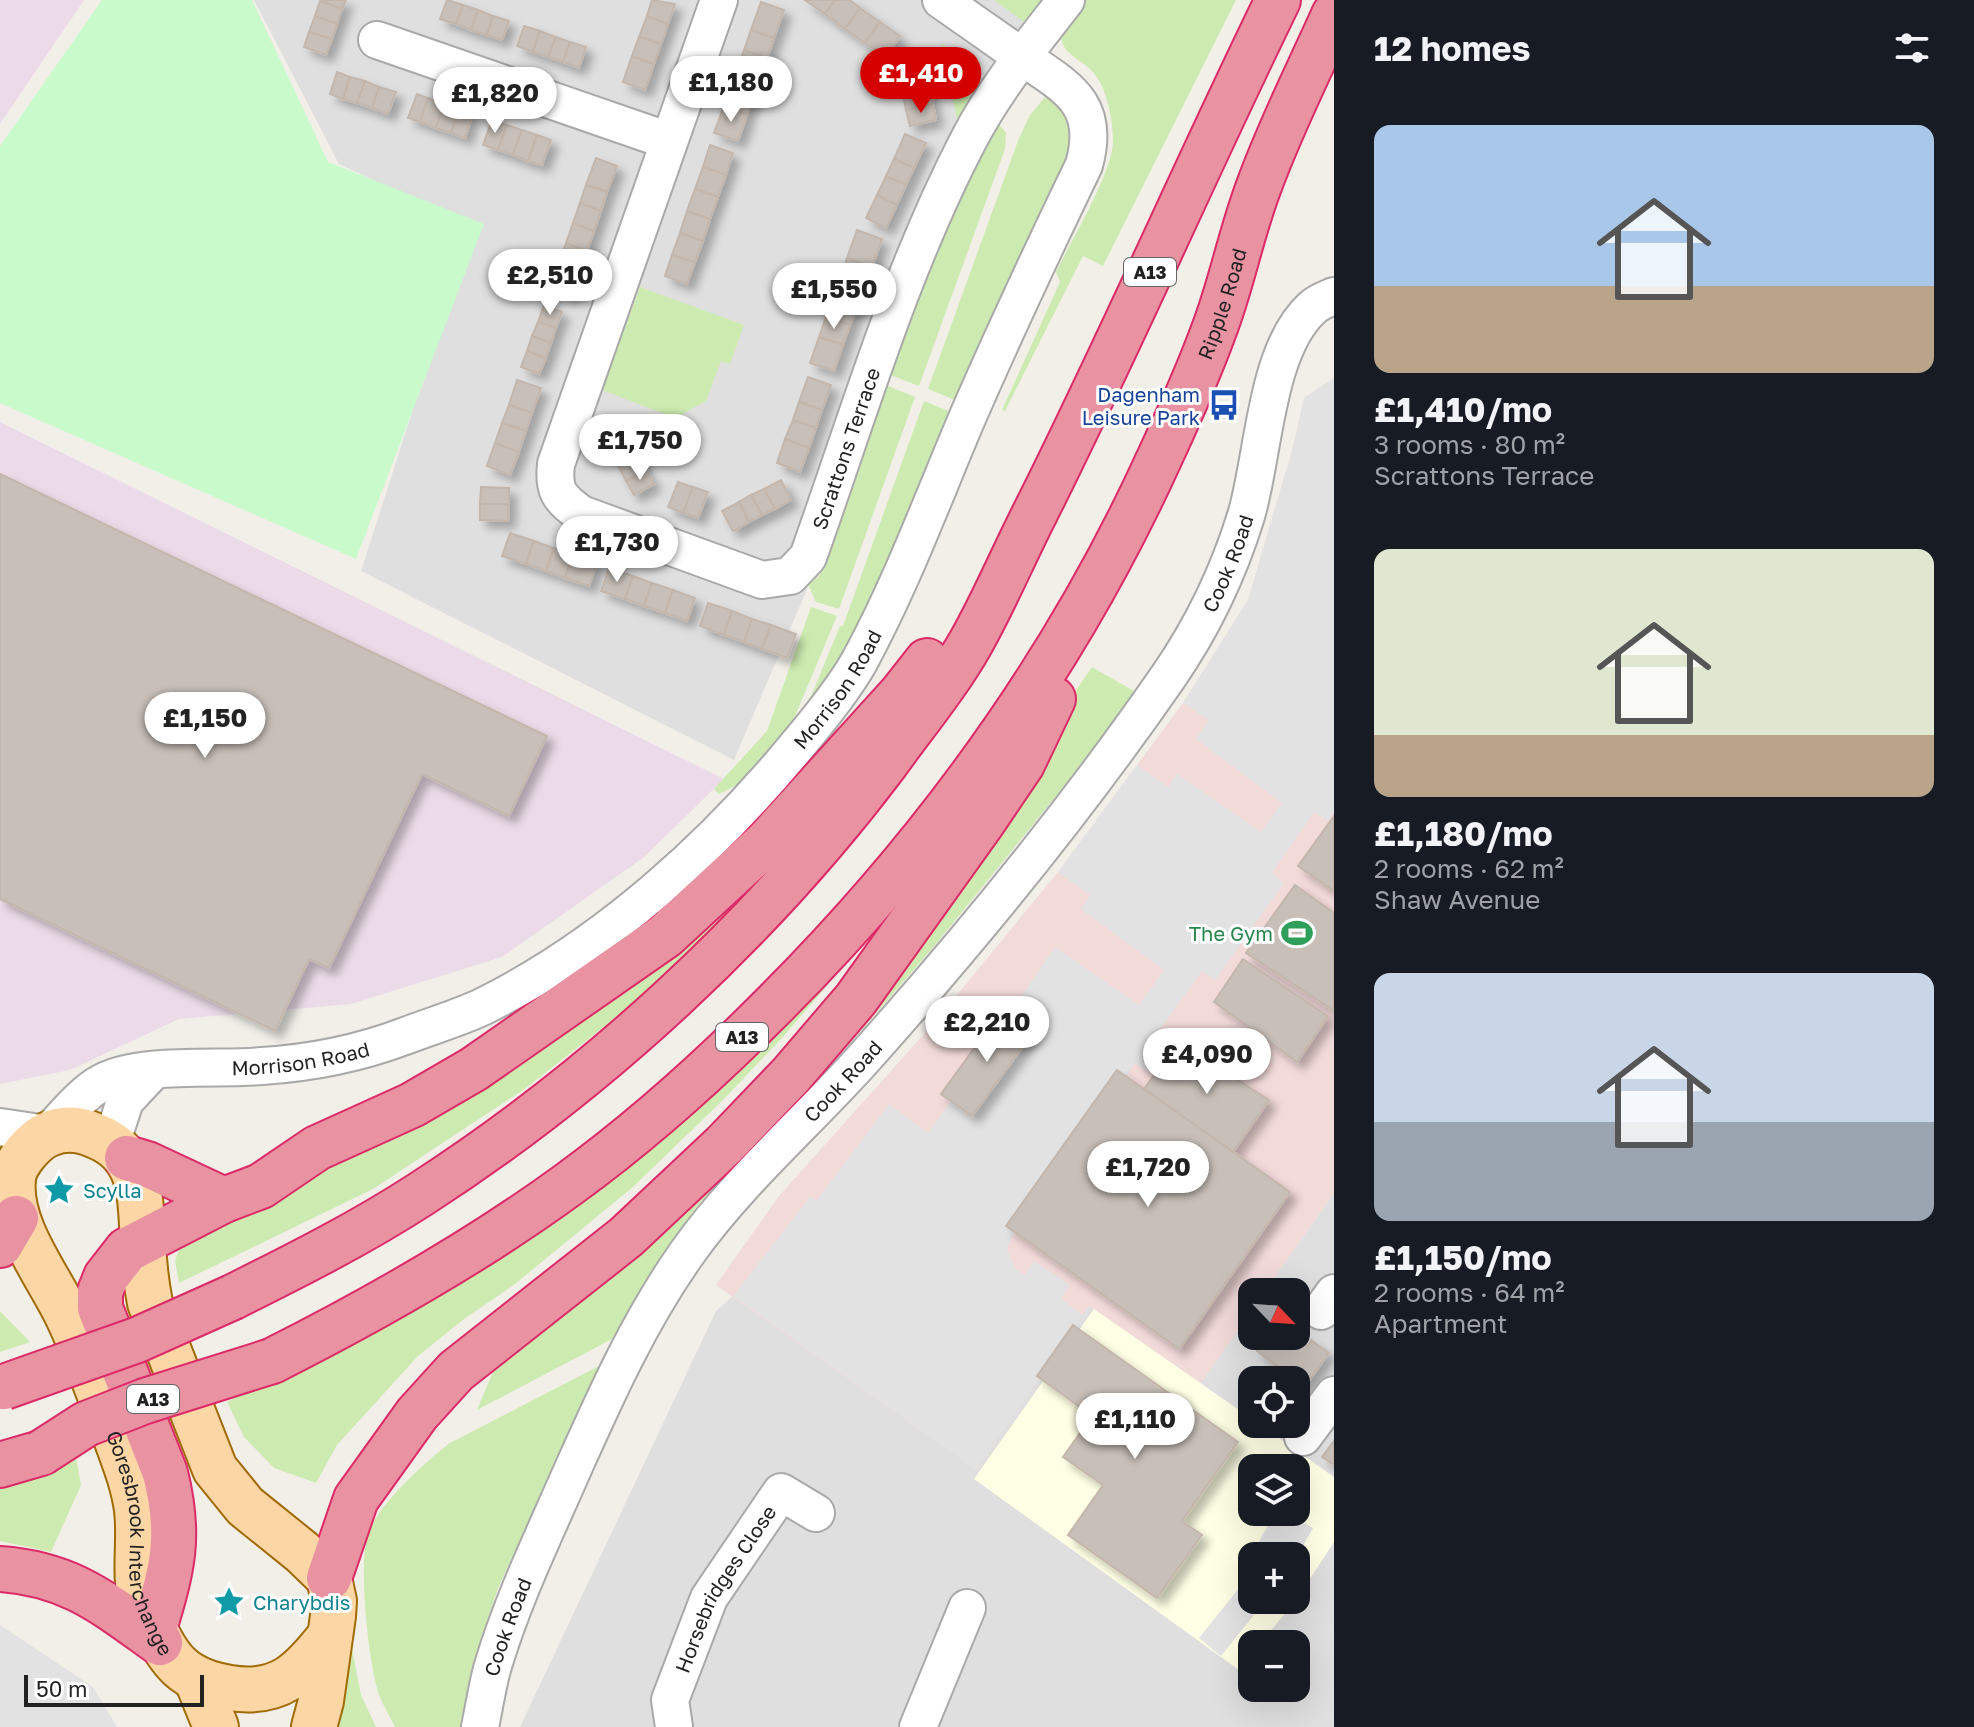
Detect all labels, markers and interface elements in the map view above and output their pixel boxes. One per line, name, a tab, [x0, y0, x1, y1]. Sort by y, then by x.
icon: filters	[1890, 26, 1934, 70]
text: 12 homes	[1374, 28, 1531, 68]
pin: £1,410	[856, 47, 986, 115]
pin: £1,180	[666, 56, 796, 124]
text: £1,410	[878, 57, 964, 88]
text: £1,180	[688, 66, 774, 97]
pin: £1,820	[430, 67, 560, 135]
text: £1,820	[451, 77, 539, 108]
icon: home	[1582, 177, 1726, 321]
street label: Ripple Road	[1192, 245, 1251, 363]
pin: £2,510	[485, 249, 615, 317]
road number: A13	[1124, 258, 1176, 286]
text: £2,510	[506, 259, 594, 290]
pin: £1,550	[769, 263, 899, 331]
text: £1,550	[790, 273, 878, 304]
street label: Scrattons Terrace	[807, 364, 884, 533]
place label: Dagenham Leisure Park	[1082, 382, 1200, 429]
bus stop icon: Dagenham Leisure Park	[1207, 388, 1241, 422]
text: £1,410/mo	[1374, 389, 1552, 429]
pin: £1,750	[575, 414, 705, 482]
text: £1,750	[597, 424, 683, 455]
text: 3 rooms · 80 m²	[1374, 429, 1565, 460]
text: Scrattons Terrace	[1374, 460, 1594, 491]
street label: Cook Road	[1197, 512, 1258, 616]
pin: £1,730	[552, 516, 682, 584]
text: £1,730	[574, 526, 660, 557]
icon: home	[1582, 601, 1726, 745]
street label: Morrison Road	[788, 626, 886, 753]
pin: £1,150	[140, 692, 270, 760]
text: £1,150	[162, 702, 248, 733]
text: £1,180/mo	[1374, 813, 1553, 853]
text: 2 rooms · 62 m²	[1374, 853, 1564, 884]
text: Shaw Avenue	[1374, 884, 1540, 915]
sports icon: The Gym	[1280, 916, 1314, 950]
place label: The Gym	[1189, 921, 1273, 945]
pin: £2,210	[922, 996, 1052, 1064]
text: £2,210	[943, 1006, 1031, 1037]
road number: A13	[716, 1023, 768, 1051]
icon: home	[1582, 1025, 1726, 1169]
pin: £4,090	[1142, 1028, 1272, 1096]
street label: Cook Road	[798, 1035, 886, 1127]
street label: Morrison Road	[231, 1036, 372, 1079]
text: £4,090	[1161, 1038, 1253, 1069]
pin: £1,720	[1083, 1141, 1213, 1209]
text: £1,720	[1105, 1151, 1191, 1182]
place icon: Scylla	[42, 1173, 76, 1207]
place label: Scylla	[83, 1178, 142, 1202]
text: £1,150/mo	[1374, 1237, 1552, 1277]
text: 2 rooms · 64 m²	[1374, 1277, 1565, 1308]
north arrow	[1238, 1278, 1310, 1350]
map controls	[1238, 1278, 1310, 1702]
text: Apartment	[1374, 1308, 1507, 1339]
button: locate	[1238, 1366, 1310, 1438]
road number: A13	[127, 1385, 179, 1413]
pin: £1,110	[1070, 1393, 1200, 1461]
text: £1,110	[1094, 1403, 1176, 1434]
street label: Goresbrook Interchange	[102, 1427, 178, 1660]
button: layers	[1238, 1454, 1310, 1526]
street label: Horsebridges Close	[670, 1500, 781, 1676]
button: +	[1238, 1542, 1310, 1614]
street label: Cook Road	[479, 1574, 536, 1679]
place icon: Charybdis	[212, 1585, 246, 1619]
place label: Charybdis	[253, 1590, 350, 1614]
button: −	[1238, 1630, 1310, 1702]
scale bar	[24, 1671, 204, 1707]
text: 50 m	[36, 1675, 87, 1702]

